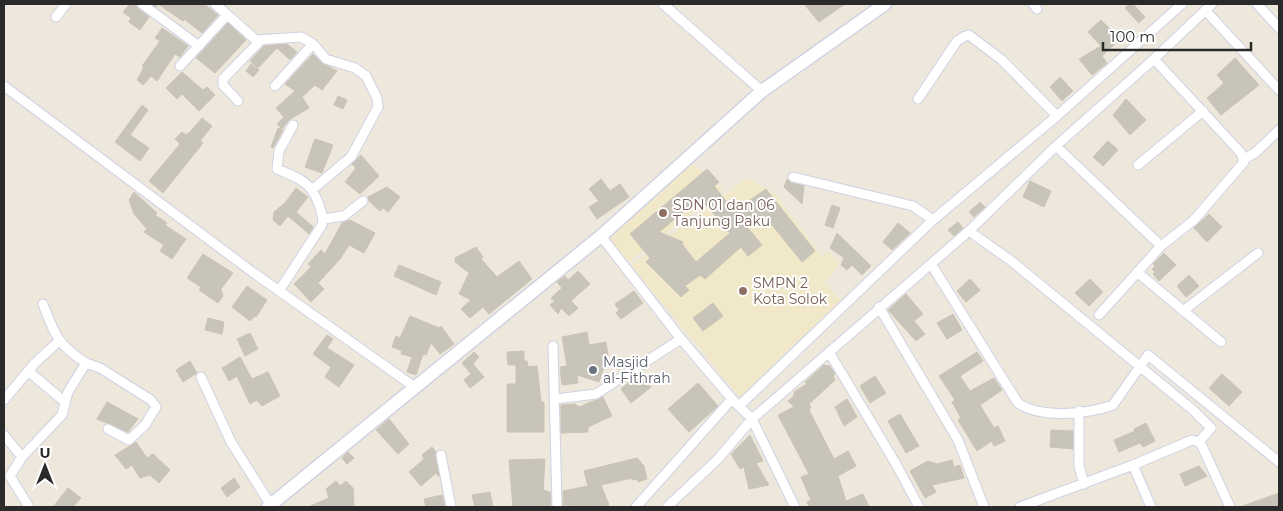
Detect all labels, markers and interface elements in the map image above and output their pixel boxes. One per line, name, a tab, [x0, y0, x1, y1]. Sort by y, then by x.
scale bar	[1103, 20, 1250, 52]
text: 100 m	[1110, 27, 1155, 46]
place label: SDN 01 dan 06 Tanjung Paku	[673, 196, 775, 230]
marker: SDN 01 dan 06 Tanjung Paku	[657, 207, 669, 219]
place label: SMPN 2 Kota Solok	[753, 274, 828, 308]
marker: SMPN 2 Kota Solok	[737, 285, 749, 297]
place label: Masjid al-Fithrah	[603, 353, 671, 387]
marker: Masjid al-Fithrah	[587, 364, 599, 376]
north arrow	[20, 441, 70, 491]
text: U	[39, 444, 51, 462]

